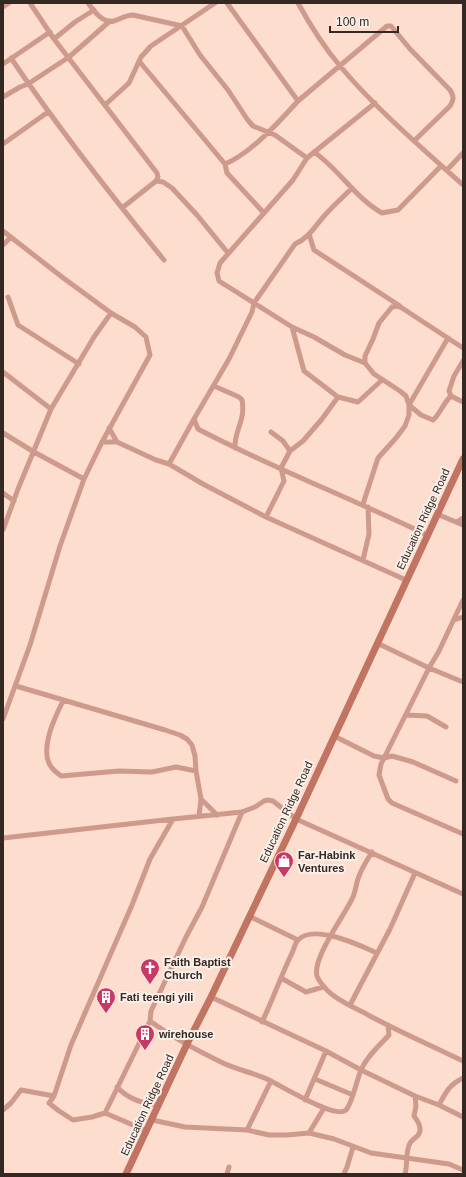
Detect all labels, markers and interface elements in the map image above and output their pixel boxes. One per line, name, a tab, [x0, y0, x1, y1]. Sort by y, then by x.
scale bar	[330, 8, 398, 34]
text: 100 m	[336, 15, 369, 29]
street label: Education Ridge Road	[394, 467, 452, 571]
street label: Education Ridge Road	[257, 760, 315, 864]
place label: Far-Habink Ventures	[298, 849, 356, 874]
shop icon: Far-Habink Ventures	[273, 850, 295, 878]
place label: Faith Baptist Church	[164, 956, 231, 981]
church icon: Faith Baptist Church	[139, 957, 161, 985]
building icon: Fati teengi yili	[95, 986, 117, 1014]
place label: Fati teengi yili	[120, 991, 193, 1003]
building icon: wirehouse	[134, 1023, 156, 1051]
place label: wirehouse	[158, 1028, 213, 1040]
street label: Education Ridge Road	[118, 1053, 176, 1157]

